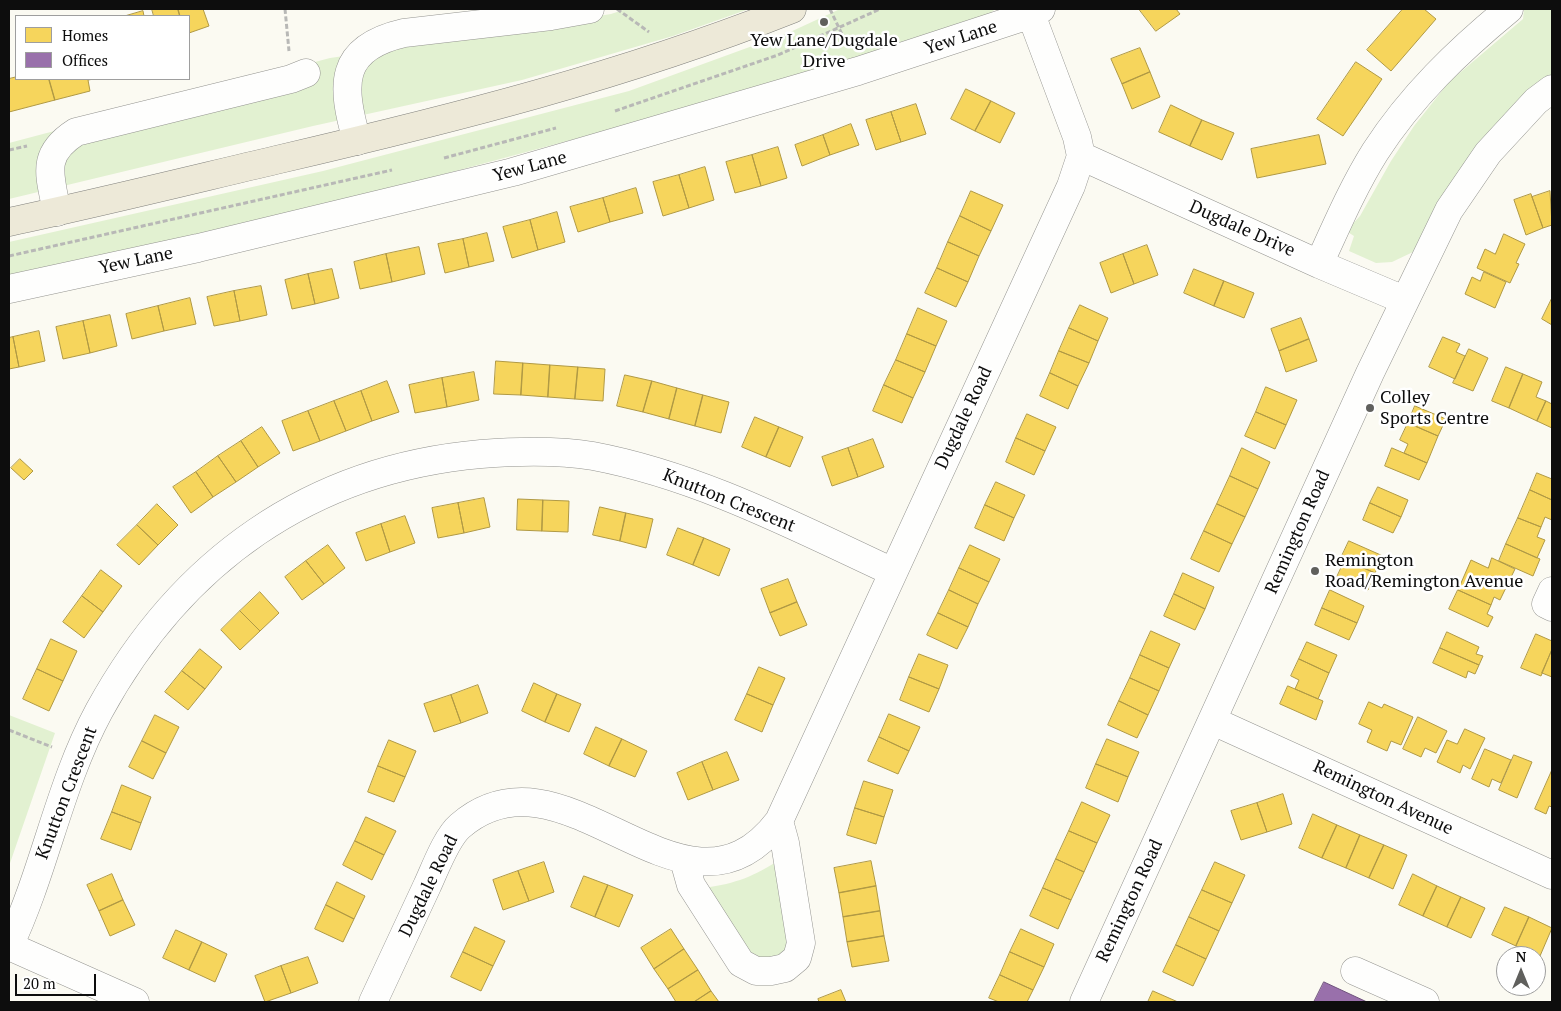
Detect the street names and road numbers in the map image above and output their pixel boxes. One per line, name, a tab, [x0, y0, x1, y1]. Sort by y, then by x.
street label: Yew Lane	[922, 16, 1000, 60]
street label: Yew Lane	[491, 147, 569, 187]
street label: Dugdale Drive	[1186, 196, 1298, 262]
street label: Yew Lane	[97, 243, 175, 279]
street label: Dugdale Road	[931, 363, 997, 473]
street label: Knutton Crescent	[660, 465, 798, 537]
street label: Remington Road	[1261, 467, 1335, 597]
street label: Knutton Crescent	[32, 723, 102, 863]
street label: Remington Avenue	[1310, 756, 1456, 840]
street label: Dugdale Road	[395, 832, 463, 940]
street label: Remington Road	[1092, 836, 1168, 966]

